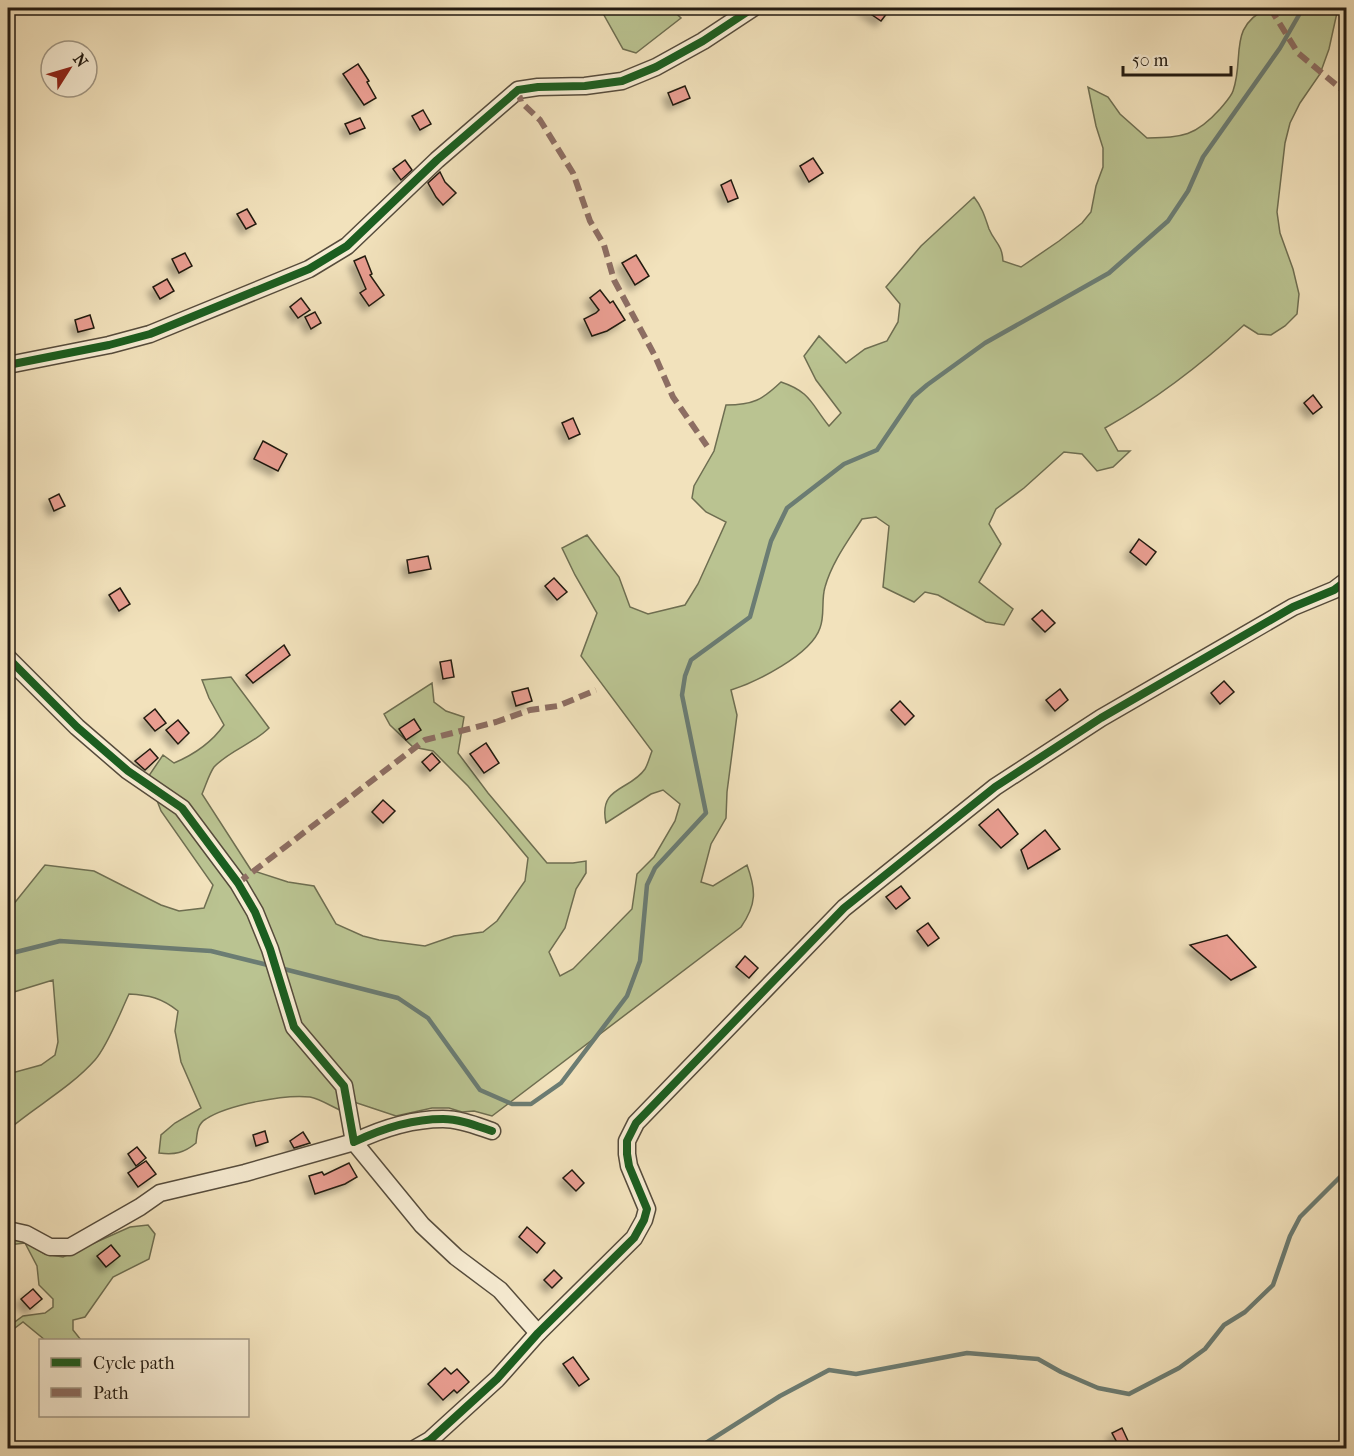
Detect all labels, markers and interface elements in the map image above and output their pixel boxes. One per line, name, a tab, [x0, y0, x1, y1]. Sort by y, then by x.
north arrow	[39, 39, 99, 99]
scale bar	[1123, 39, 1231, 77]
text: N	[69, 50, 92, 72]
text: 50 m	[1132, 50, 1169, 71]
legend	[39, 1339, 249, 1417]
text: Cycle path	[93, 1353, 174, 1374]
text: Path	[93, 1383, 129, 1404]

